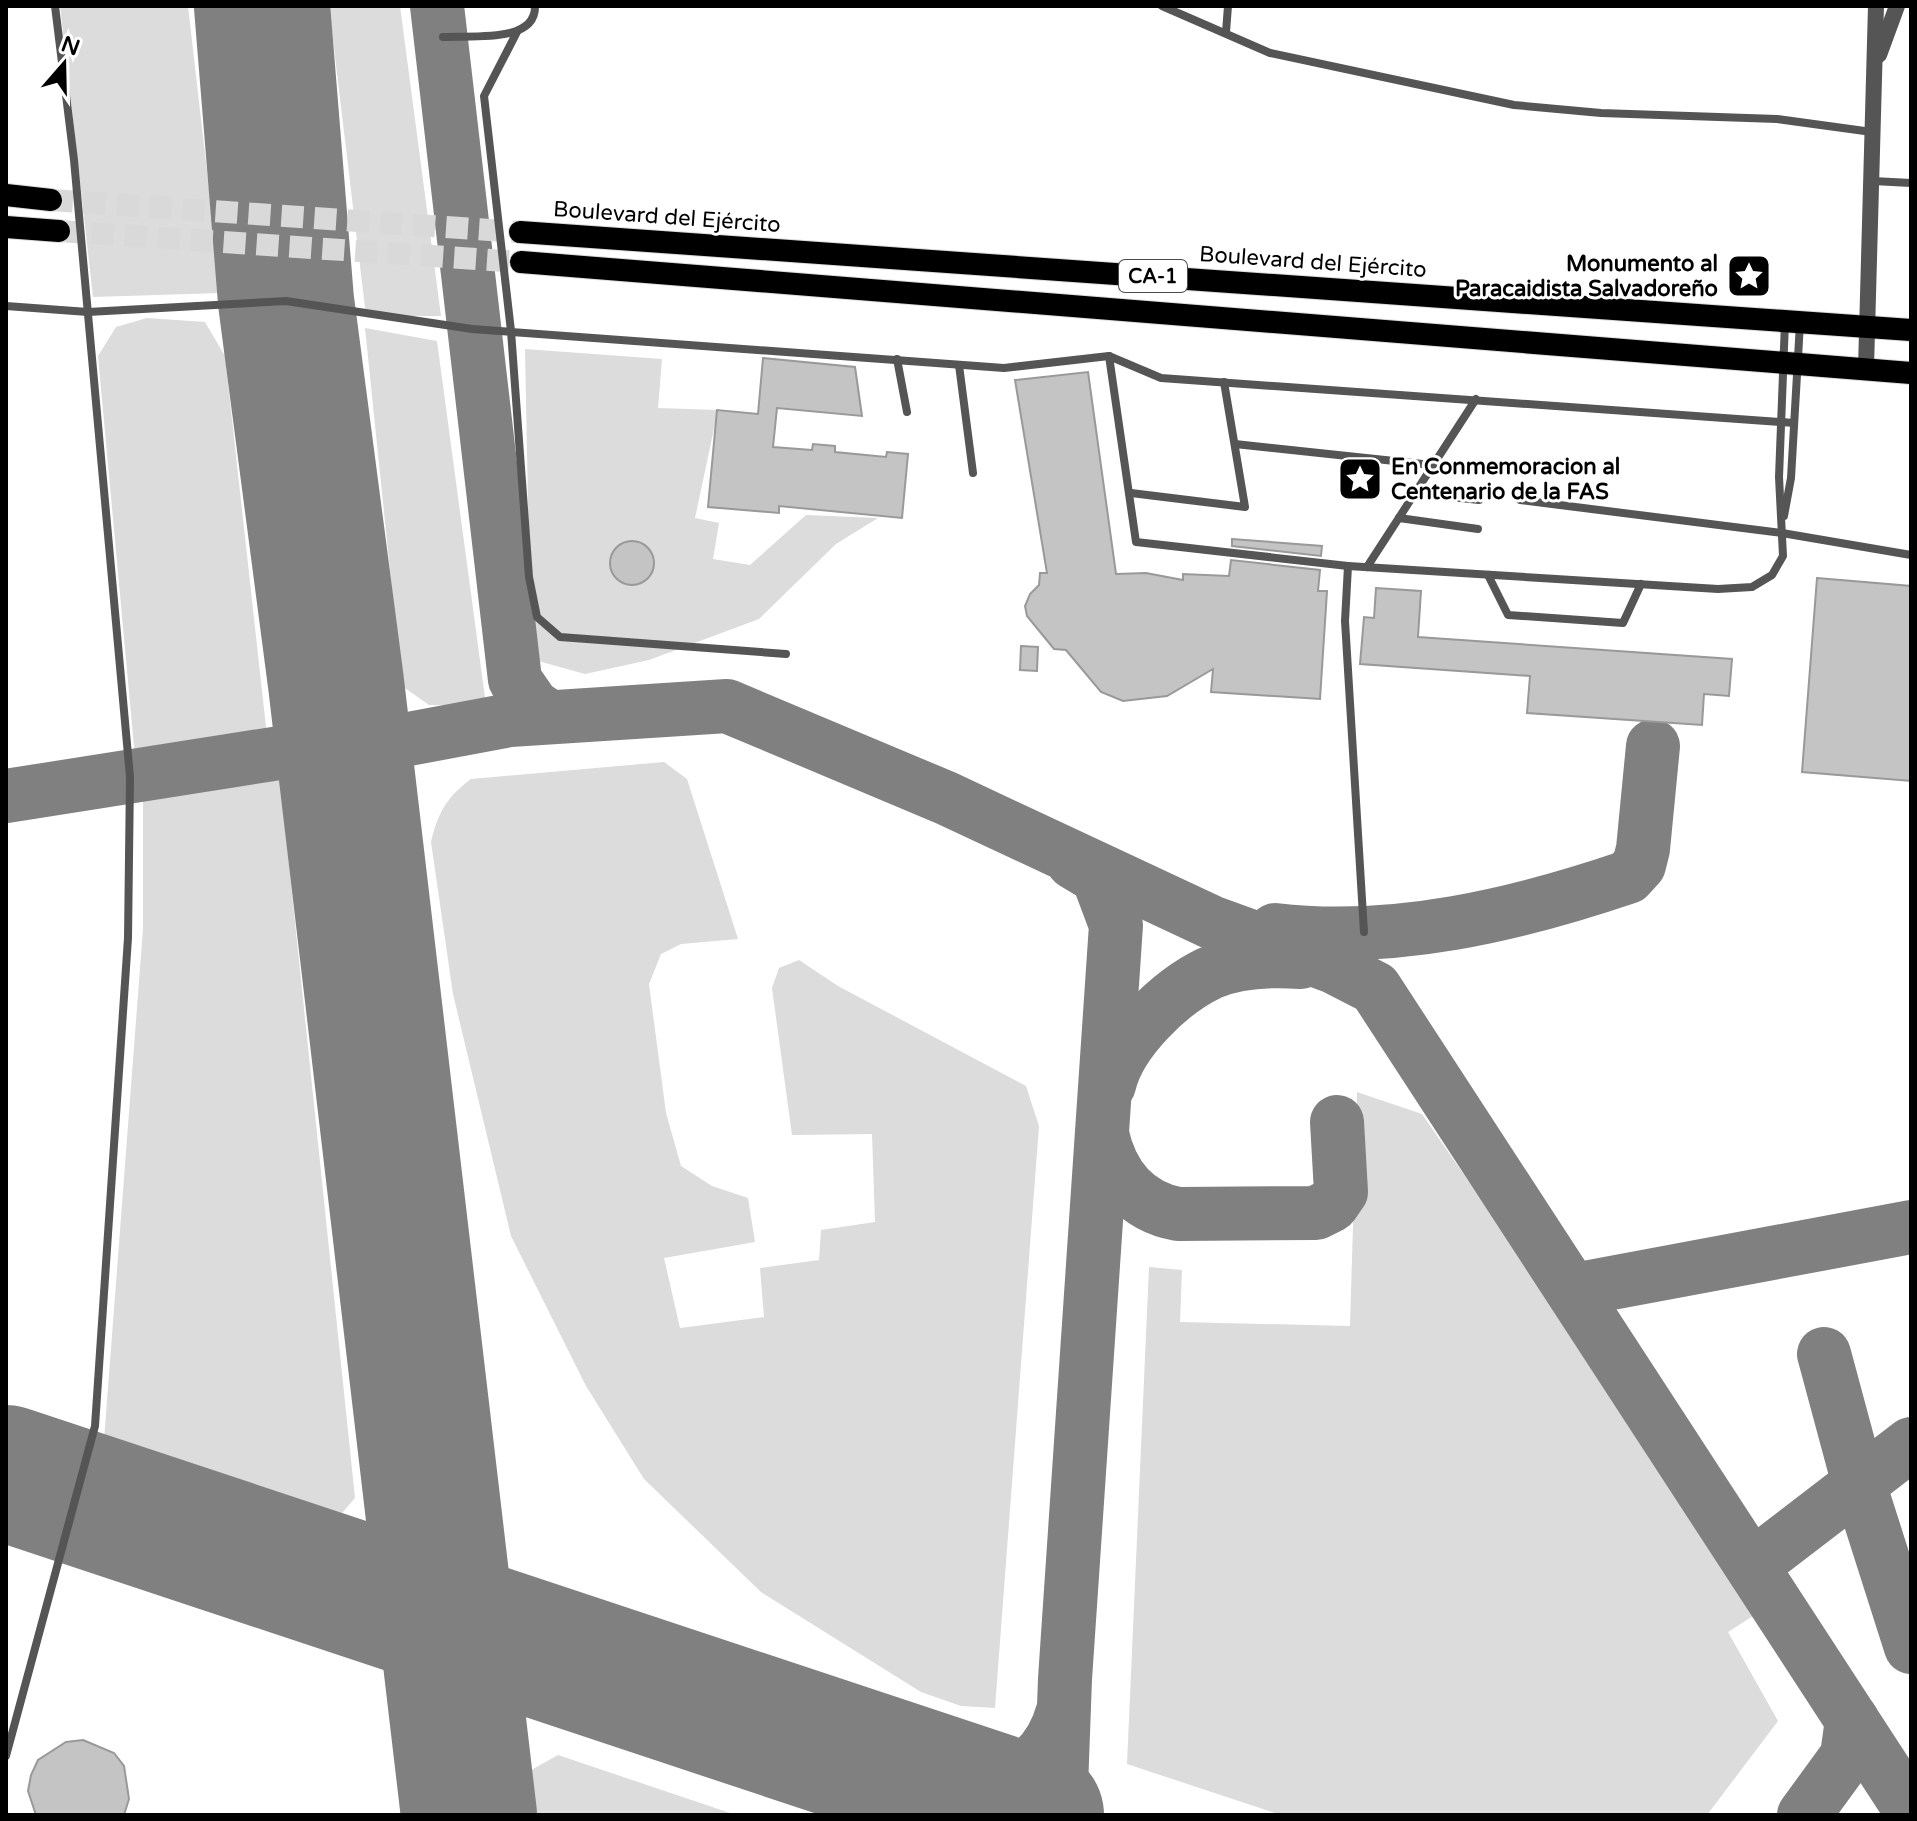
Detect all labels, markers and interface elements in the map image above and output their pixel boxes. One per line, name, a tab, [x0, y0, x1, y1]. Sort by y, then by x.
north arrow	[24, 24, 104, 104]
text: N	[58, 31, 83, 61]
street label: Boulevard del Ejército	[552, 196, 781, 238]
street label: Boulevard del Ejército	[1198, 241, 1427, 283]
place label: Monumento al Paracaidista Salvadoreño	[1455, 251, 1718, 302]
place icon: Monumento al Paracaidista Salvadoreño	[1725, 252, 1773, 300]
road number: CA-1	[1119, 260, 1187, 292]
place label: En Conmemoracion al Centenario de la FAS	[1391, 454, 1620, 505]
place icon: En Conmemoracion al Centenario de la FAS	[1336, 455, 1384, 503]

